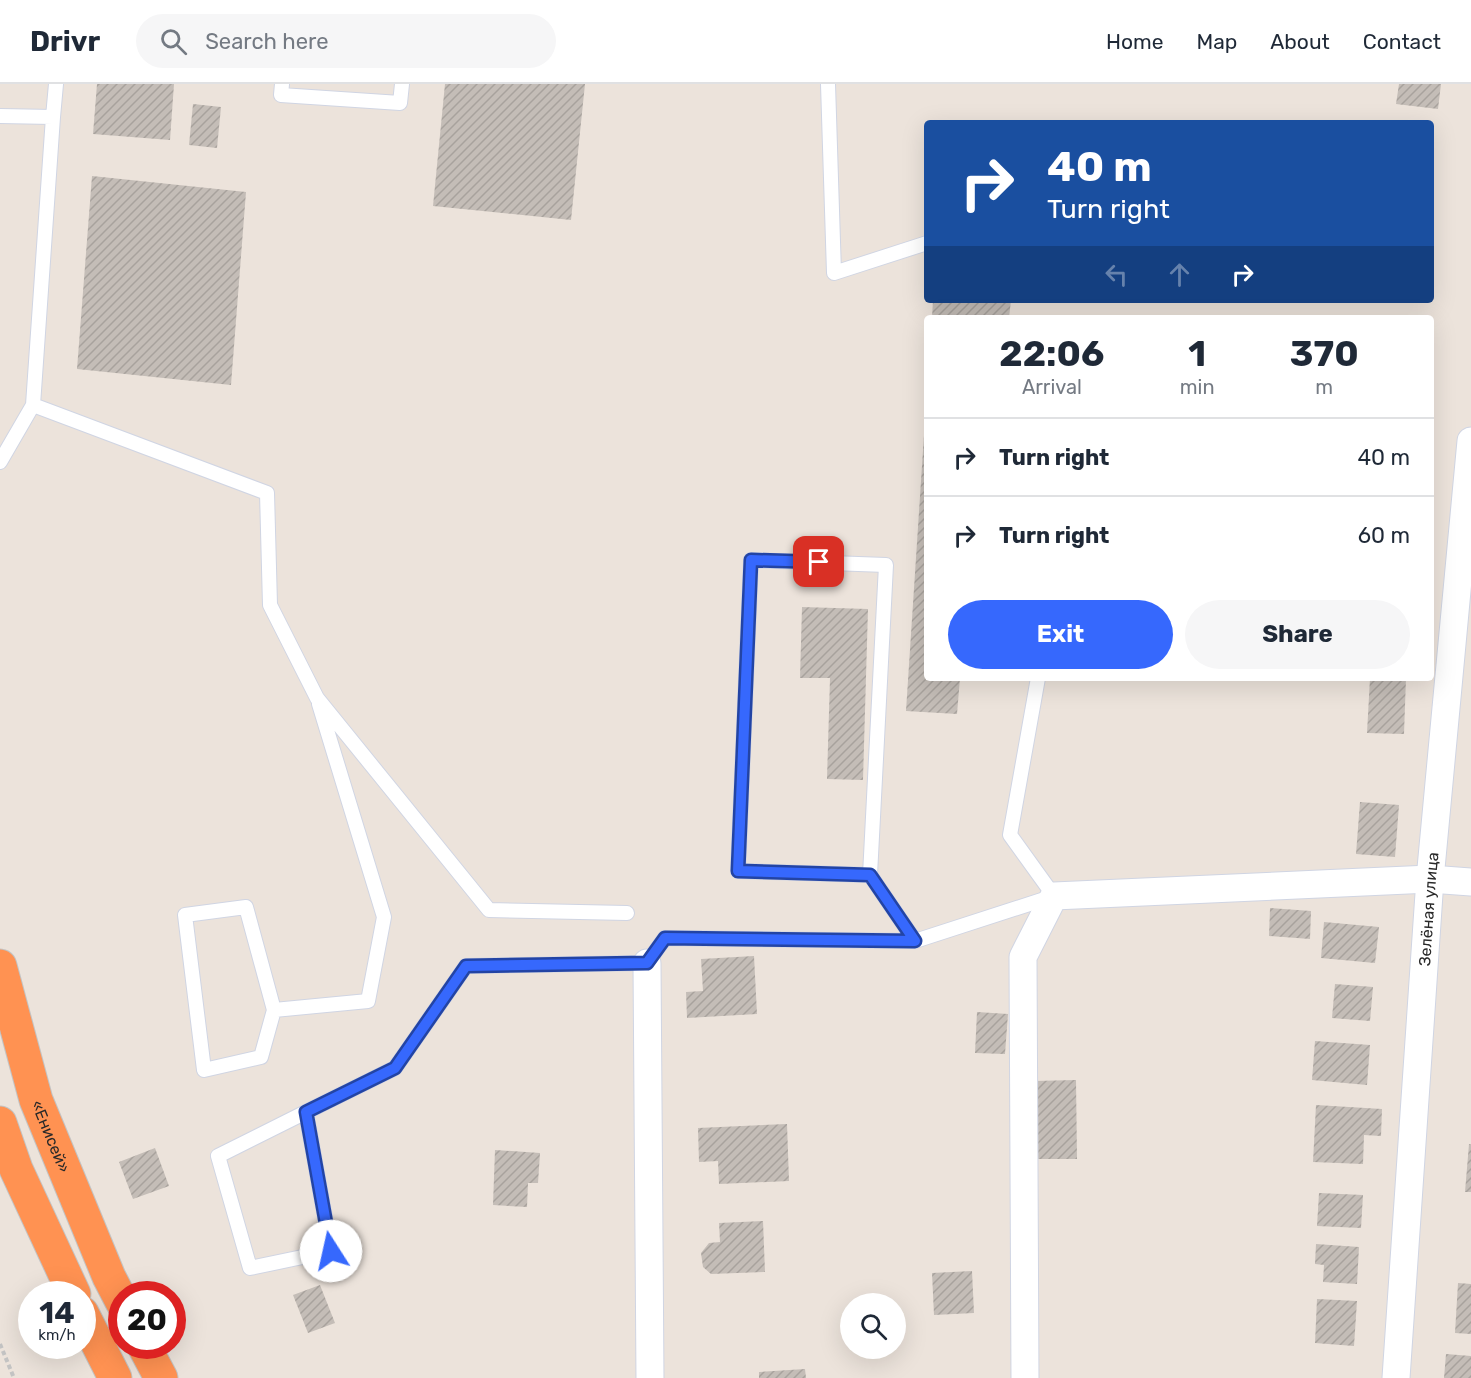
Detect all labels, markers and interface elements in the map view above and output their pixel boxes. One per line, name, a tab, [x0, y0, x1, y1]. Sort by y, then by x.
search box	[136, 14, 556, 68]
text: Drivr	[30, 25, 100, 58]
icon: search	[157, 25, 190, 58]
text: Search here	[205, 28, 329, 55]
text: Home	[1106, 29, 1163, 54]
text: Map	[1196, 29, 1237, 54]
text: About	[1270, 29, 1330, 54]
text: Contact	[1363, 29, 1441, 54]
text: 40 m	[1047, 142, 1152, 192]
icon: right	[948, 144, 1026, 222]
text: Turn right	[1047, 193, 1170, 225]
icon: left	[1100, 258, 1133, 291]
icon: ahead	[1163, 258, 1196, 291]
icon: right	[1226, 258, 1259, 291]
text: 22:06	[999, 332, 1105, 375]
text: 1	[1188, 332, 1206, 375]
text: 370	[1290, 332, 1359, 375]
text: Arrival	[1022, 375, 1082, 399]
text: min	[1180, 375, 1215, 399]
text: m	[1315, 375, 1333, 399]
icon: right	[948, 441, 981, 474]
text: Turn right	[999, 444, 1109, 471]
text: 40 m	[1357, 444, 1410, 471]
icon: right	[948, 519, 981, 552]
text: Turn right	[999, 522, 1109, 549]
text: 60 m	[1358, 522, 1410, 549]
pin	[793, 536, 844, 587]
icon: arrive	[802, 545, 835, 578]
button: Exit	[948, 600, 1173, 669]
button: Share	[1185, 600, 1410, 669]
street label: Зелёная улица	[1415, 851, 1442, 967]
street label: «Енисей»	[27, 1098, 74, 1176]
position arrow	[299, 1219, 363, 1283]
speed limit sign: 20	[108, 1281, 186, 1359]
map controls	[840, 1293, 906, 1359]
button: search	[840, 1293, 906, 1359]
text: 14	[39, 1295, 75, 1331]
text: km/h	[38, 1326, 76, 1344]

